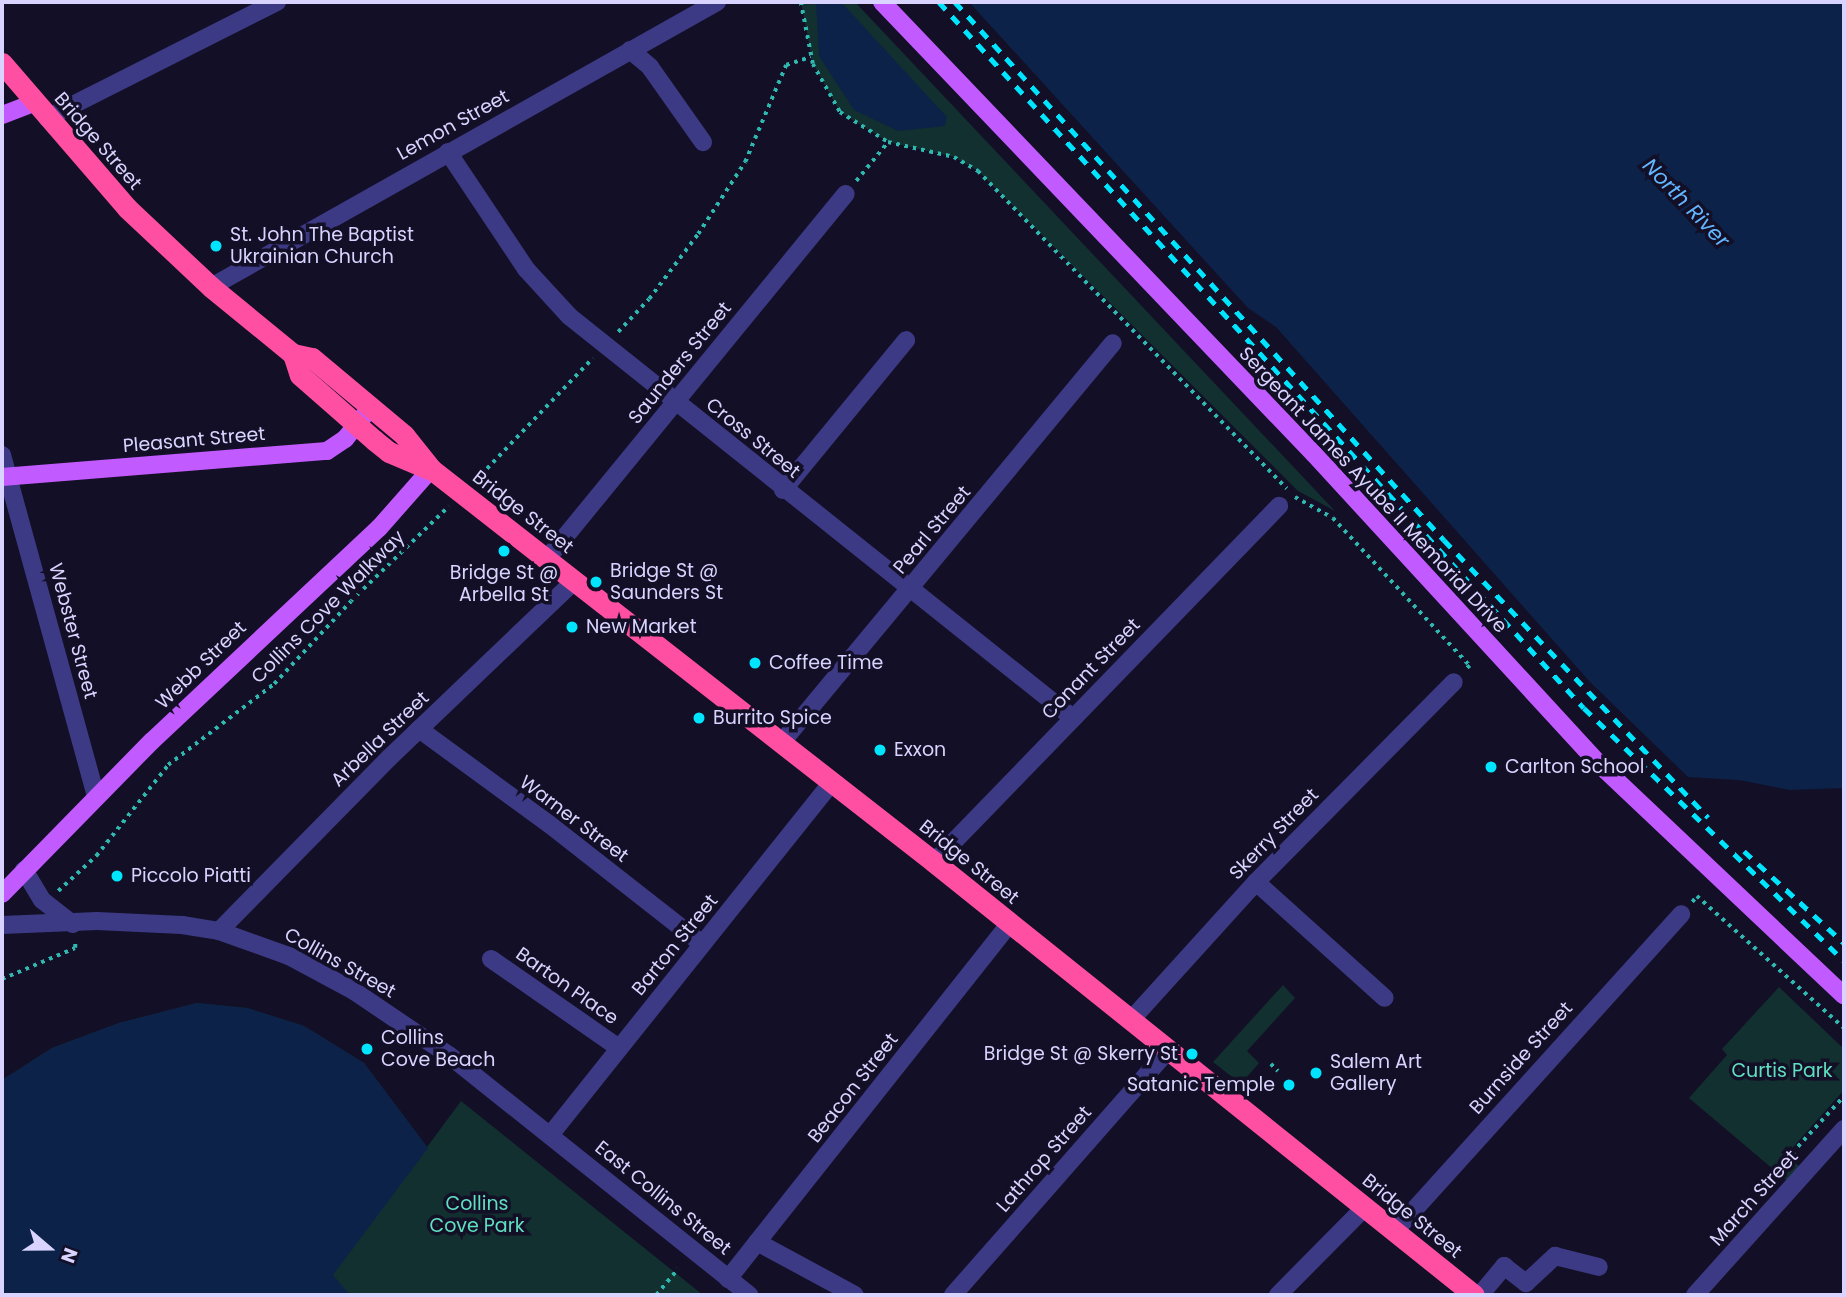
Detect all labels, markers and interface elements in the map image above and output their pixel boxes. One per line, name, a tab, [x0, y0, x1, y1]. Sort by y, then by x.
street label: Lemon Street	[393, 85, 513, 165]
street label: Bridge Street	[50, 88, 146, 194]
water label: North River	[1637, 153, 1735, 253]
place label: St. John The Baptist Ukrainian Church	[230, 224, 414, 268]
marker: St. John The Baptist Ukrainian Church	[208, 238, 224, 254]
street label: Saunders Street	[624, 297, 736, 429]
street label: Sergeant James Ayube II Memorial Drive	[1234, 342, 1512, 638]
street label: Cross Street	[701, 393, 805, 483]
street label: Pleasant Street	[122, 422, 266, 458]
street label: Bridge Street	[468, 466, 578, 558]
street label: Pearl Street	[889, 481, 975, 579]
street label: Collins Cove Walkway	[247, 526, 409, 688]
marker: Bridge St @ Arbella St	[496, 543, 512, 559]
place label: Bridge St @ Saunders St	[610, 560, 723, 604]
street label: Webster Street	[44, 561, 102, 701]
place label: Bridge St @ Arbella St	[450, 562, 558, 606]
marker: Bridge St @ Saunders St	[588, 574, 604, 590]
street label: Conant Street	[1037, 614, 1145, 724]
street label: Webb Street	[151, 616, 251, 714]
place label: New Market	[586, 616, 697, 638]
marker: New Market	[564, 619, 580, 635]
place label: Coffee Time	[769, 652, 883, 674]
marker: Coffee Time	[747, 655, 763, 671]
street label: Arbella Street	[326, 687, 434, 791]
place label: Burrito Spice	[713, 707, 832, 729]
marker: Burrito Spice	[691, 710, 707, 726]
place label: Exxon	[894, 739, 946, 761]
marker: Exxon	[872, 742, 888, 758]
place label: Carlton School	[1505, 756, 1644, 778]
marker: Carlton School	[1483, 759, 1499, 775]
street label: Warner Street	[515, 771, 633, 867]
street label: Skerry Street	[1225, 784, 1323, 884]
street label: Bridge Street	[915, 815, 1023, 909]
place label: Piccolo Piatti	[131, 865, 251, 887]
marker: Piccolo Piatti	[109, 868, 125, 884]
street label: Barton Street	[627, 890, 723, 1000]
street label: Collins Street	[280, 923, 400, 1003]
street label: Barton Place	[511, 942, 623, 1030]
street label: Burnside Street	[1465, 997, 1577, 1119]
place label: Collins Cove Beach	[381, 1027, 495, 1071]
street label: Beacon Street	[803, 1029, 903, 1147]
marker: Collins Cove Beach	[359, 1041, 375, 1057]
place label: Bridge St @ Skerry St	[984, 1043, 1178, 1065]
marker: Bridge St @ Skerry St	[1184, 1046, 1200, 1062]
place label: Salem Art Gallery	[1330, 1051, 1422, 1095]
park label: Curtis Park	[1731, 1060, 1833, 1082]
marker: Salem Art Gallery	[1308, 1065, 1324, 1081]
place label: Satanic Temple	[1127, 1074, 1275, 1096]
marker: Satanic Temple	[1281, 1077, 1297, 1093]
street label: Lathrop Street	[992, 1101, 1096, 1217]
street label: East Collins Street	[590, 1136, 736, 1260]
street label: March Street	[1705, 1146, 1803, 1250]
street label: Bridge Street	[1358, 1169, 1466, 1263]
park label: Collins Cove Park	[429, 1193, 525, 1237]
north arrow	[14, 1213, 84, 1283]
text: N	[54, 1244, 84, 1267]

